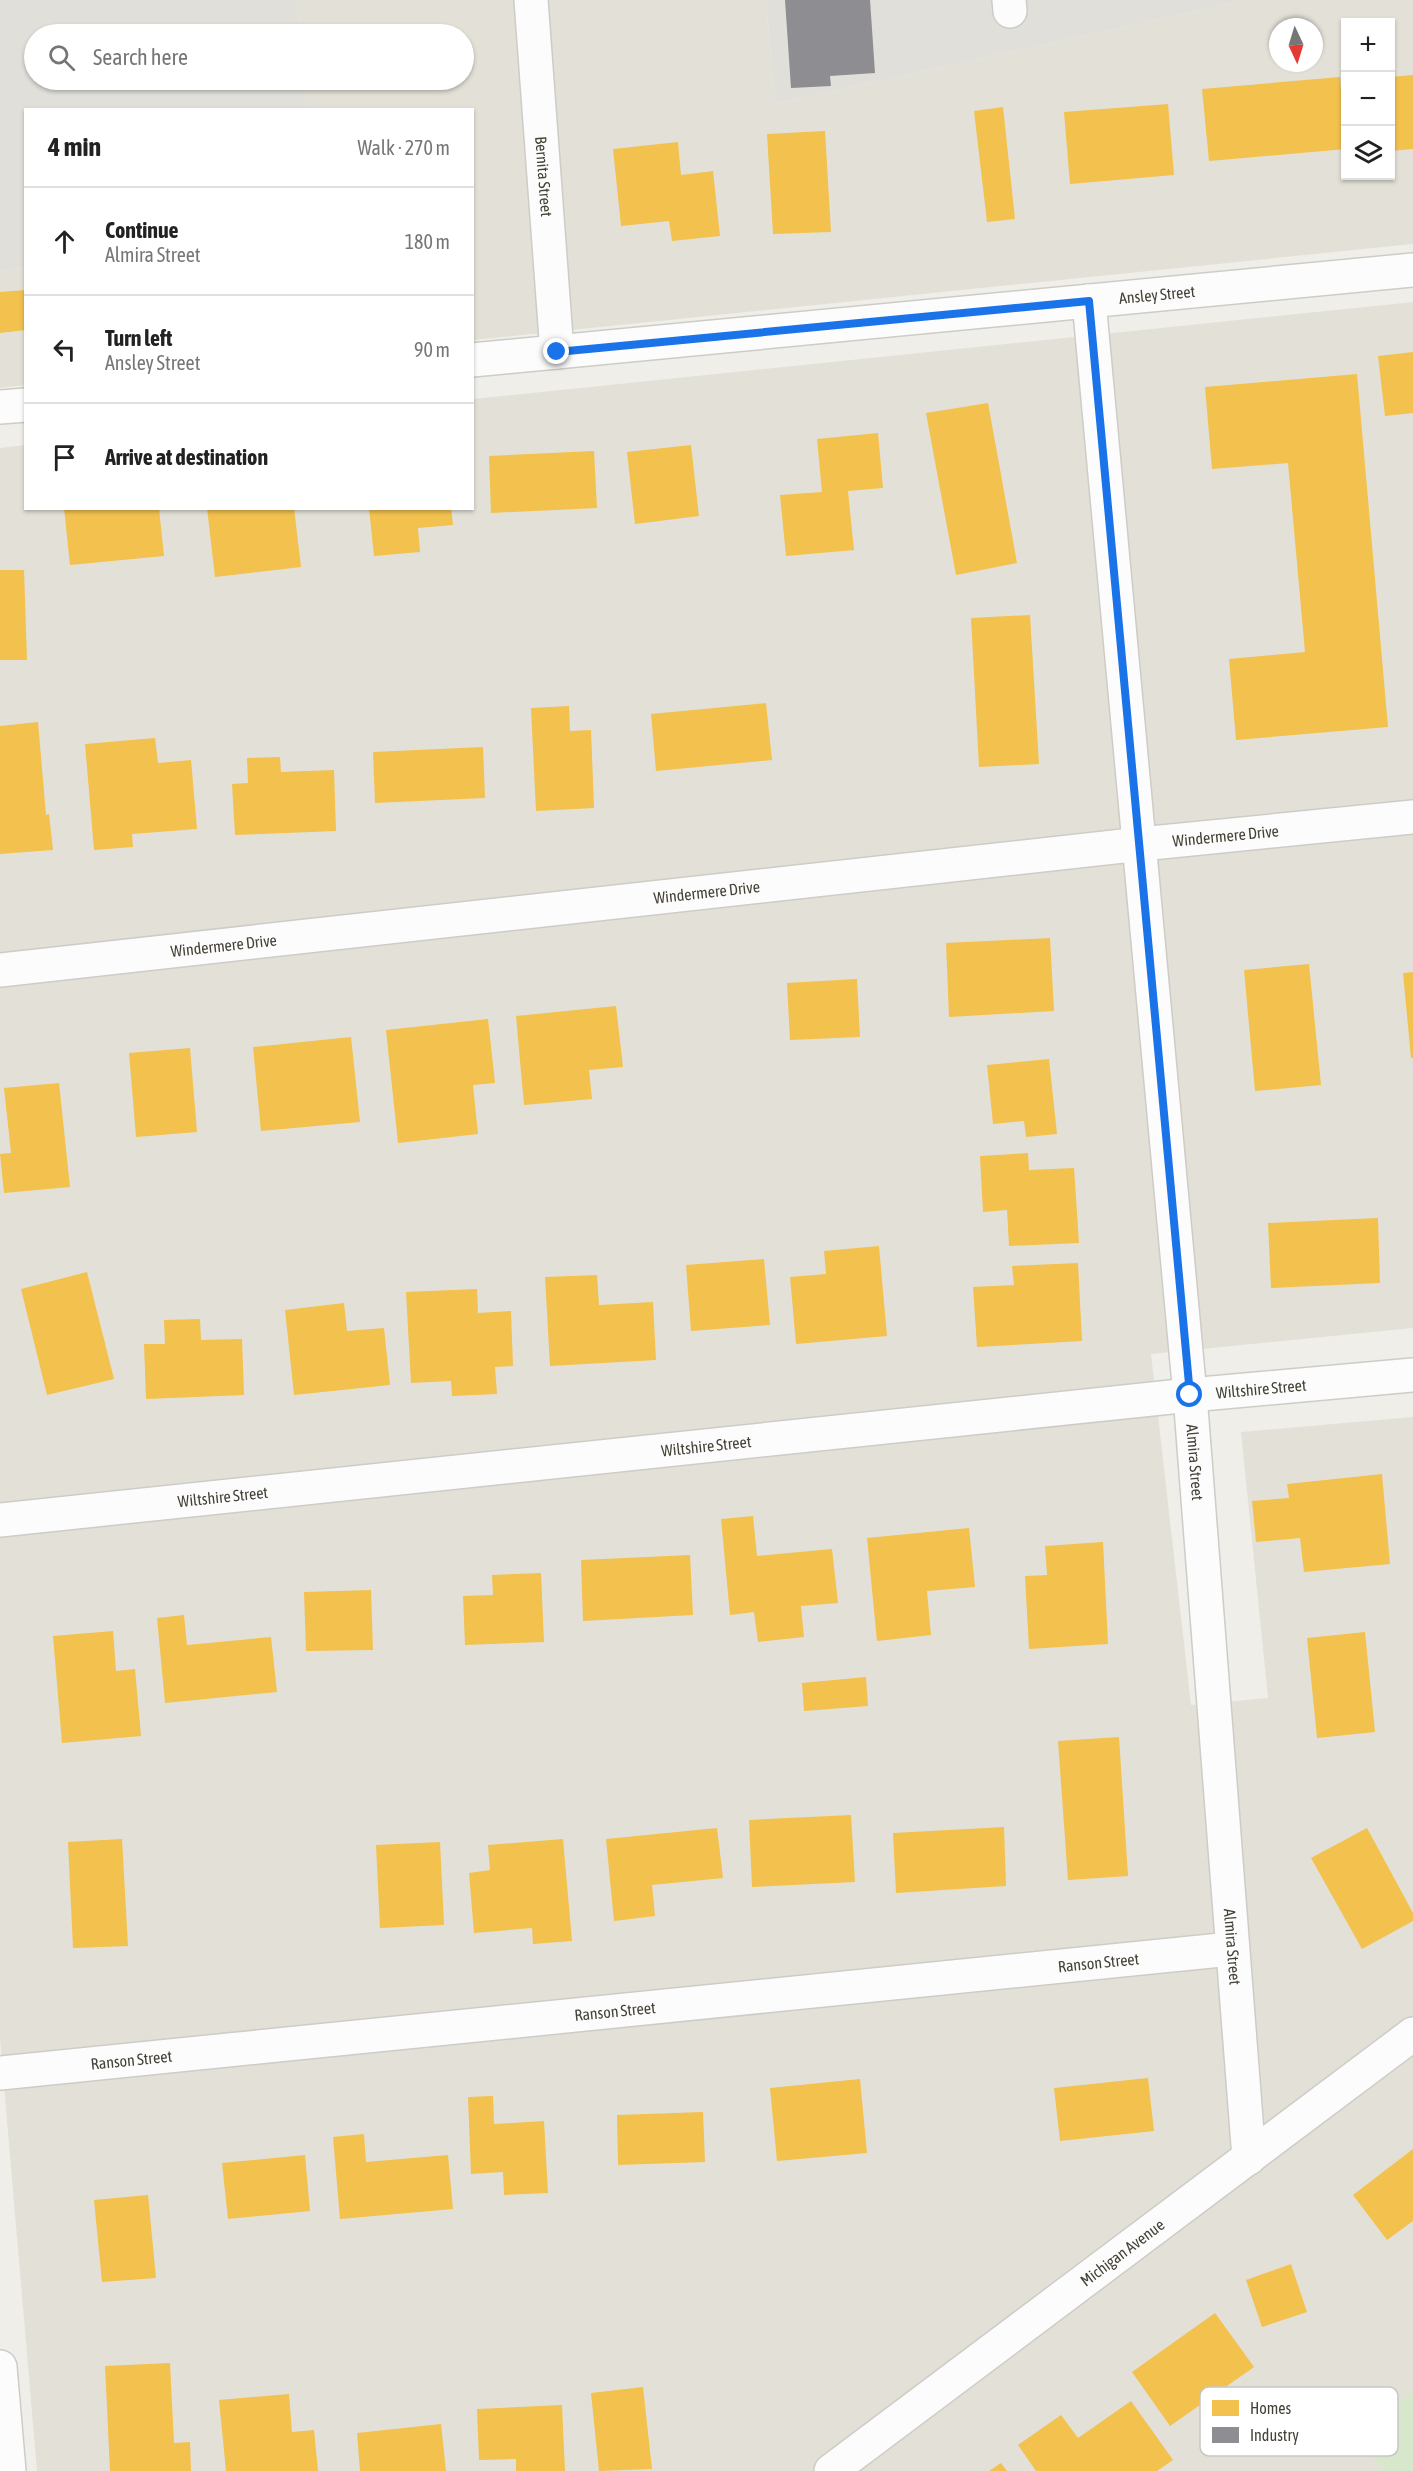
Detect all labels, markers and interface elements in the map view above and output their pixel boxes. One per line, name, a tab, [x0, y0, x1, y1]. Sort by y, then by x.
north arrow	[1269, 18, 1323, 72]
map controls	[1341, 18, 1395, 180]
button: +	[1341, 18, 1395, 72]
search box	[24, 24, 474, 90]
icon: search	[45, 41, 78, 74]
text: Search here	[93, 44, 188, 70]
button: −	[1341, 72, 1395, 126]
button: layers	[1341, 126, 1395, 180]
text: 4 min	[48, 132, 101, 162]
text: Walk · 270 m	[358, 136, 450, 159]
street label: Bernita Street	[532, 136, 556, 218]
text: Continue	[105, 217, 179, 243]
icon: ahead	[48, 225, 81, 258]
text: 180 m	[405, 230, 450, 253]
text: Almira Street	[105, 243, 201, 266]
street label: Ansley Street	[1118, 282, 1196, 307]
text: Turn left	[105, 325, 172, 351]
icon: left	[48, 333, 81, 366]
text: 90 m	[414, 338, 450, 361]
route end	[543, 338, 569, 364]
text: Ansley Street	[105, 351, 200, 374]
icon: arrive	[48, 441, 81, 474]
text: Arrive at destination	[105, 444, 268, 470]
street label: Windermere Drive	[1172, 821, 1280, 850]
street label: Windermere Drive	[653, 877, 761, 907]
street label: Windermere Drive	[170, 930, 278, 960]
street label: Wiltshire Street	[1215, 1376, 1307, 1402]
route start	[1176, 1381, 1202, 1407]
street label: Almira Street	[1183, 1423, 1207, 1501]
street label: Wiltshire Street	[660, 1432, 753, 1460]
street label: Wiltshire Street	[177, 1483, 269, 1510]
street label: Almira Street	[1221, 1908, 1245, 1986]
street label: Ranson Street	[1057, 1949, 1140, 1975]
street label: Ranson Street	[573, 1998, 657, 2024]
street label: Ranson Street	[90, 2047, 173, 2073]
street label: Michigan Avenue	[1077, 2215, 1168, 2290]
legend	[1200, 2387, 1398, 2456]
text: Homes	[1250, 2399, 1292, 2417]
text: Industry	[1250, 2426, 1299, 2445]

